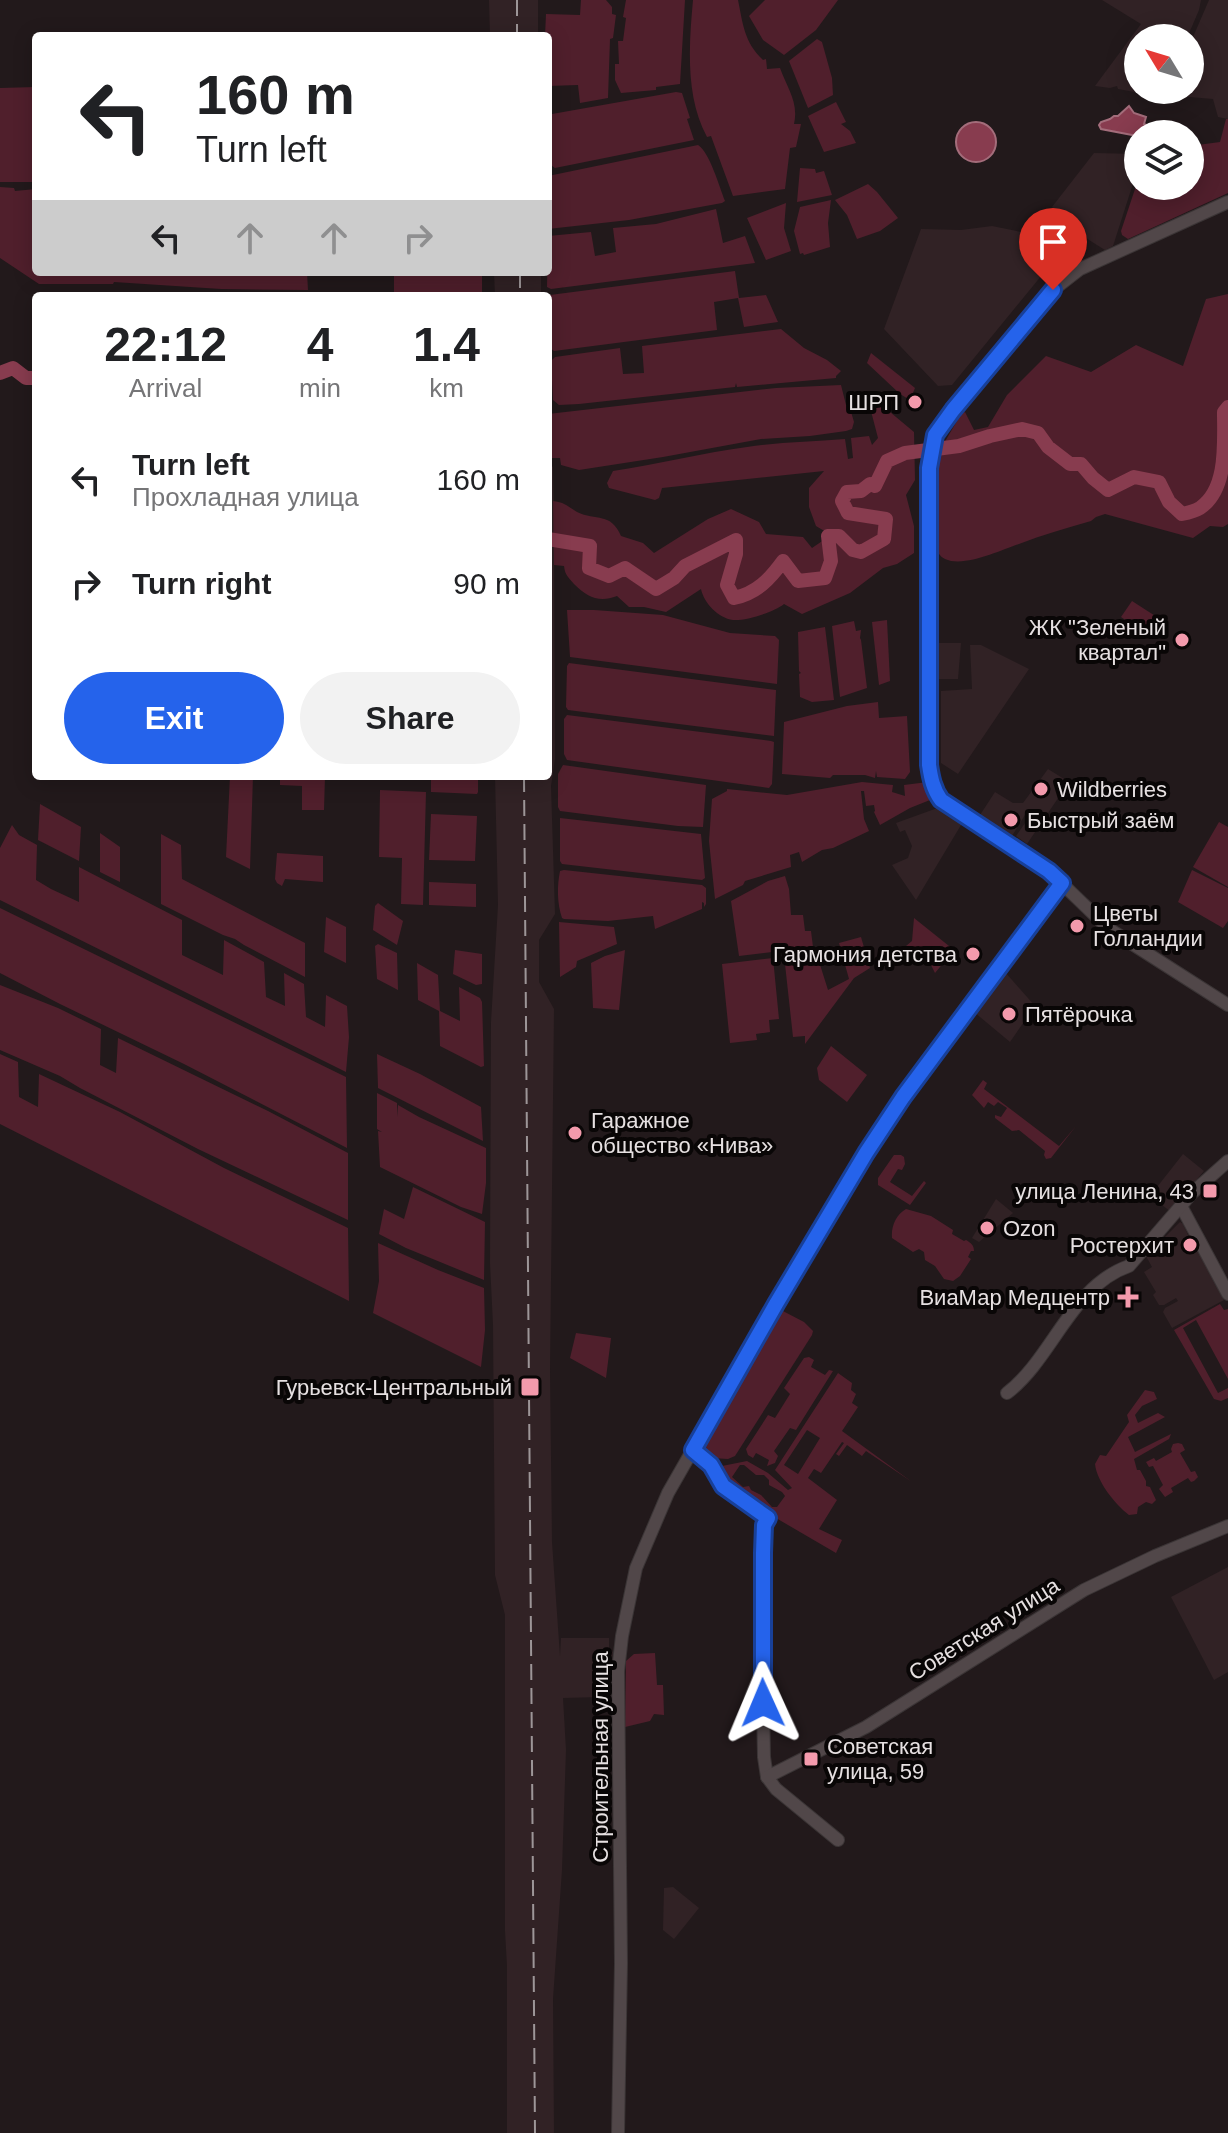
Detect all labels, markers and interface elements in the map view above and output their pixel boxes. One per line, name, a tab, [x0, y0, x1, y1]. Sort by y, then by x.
north arrow	[1124, 24, 1204, 104]
map controls	[1124, 24, 1204, 200]
text: 160 m	[196, 63, 355, 126]
icon: left	[64, 64, 168, 168]
button: layers	[1124, 120, 1204, 200]
text: Turn left	[196, 129, 327, 170]
pin	[1019, 208, 1087, 290]
icon: left	[144, 216, 188, 260]
icon: ahead	[228, 216, 272, 260]
icon: ahead	[312, 216, 356, 260]
icon: right	[396, 216, 440, 260]
icon: arrive	[1031, 220, 1075, 264]
text: 22:12	[104, 318, 227, 371]
text: 4	[307, 318, 333, 371]
text: 1.4	[413, 318, 480, 371]
text: Arrival	[129, 373, 202, 403]
text: min	[299, 373, 341, 403]
text: km	[429, 373, 464, 403]
place label: ШРП	[848, 390, 899, 415]
marker: ШРП	[906, 393, 924, 411]
text: Turn left	[132, 448, 250, 481]
icon: left	[64, 458, 108, 502]
text: 160 m	[437, 463, 520, 496]
text: Прохладная улица	[132, 482, 359, 512]
icon: right	[64, 562, 108, 606]
text: Turn right	[132, 567, 271, 600]
text: 90 m	[453, 567, 520, 600]
place label: ЖК "Зеленый квартал"	[1029, 615, 1166, 665]
marker: ЖК "Зеленый квартал"	[1173, 631, 1191, 649]
button: Exit	[64, 672, 284, 764]
button: Share	[300, 672, 520, 764]
place label: Wildberries	[1057, 777, 1167, 802]
marker: Wildberries	[1032, 780, 1050, 798]
place label: Быстрый заём	[1027, 808, 1174, 833]
marker: Быстрый заём	[1002, 811, 1020, 829]
place label: Цветы Голландии	[1093, 901, 1203, 951]
marker: Цветы Голландии	[1068, 917, 1086, 935]
place label: Гармония детства	[773, 942, 958, 967]
marker: Гармония детства	[964, 945, 982, 963]
place label: Пятёрочка	[1025, 1002, 1134, 1027]
marker: Пятёрочка	[1000, 1005, 1018, 1023]
place label: Гаражное общество «Нива»	[591, 1108, 773, 1158]
marker: Гаражное общество «Нива»	[566, 1124, 584, 1142]
place label: улица Ленина, 43	[1015, 1179, 1194, 1204]
marker: улица Ленина, 43	[1201, 1182, 1219, 1200]
place label: Ozon	[1003, 1216, 1056, 1241]
marker: Ozon	[978, 1219, 996, 1237]
place label: Ростерхит	[1070, 1233, 1174, 1258]
marker: Ростерхит	[1181, 1236, 1199, 1254]
place label: ВиаМар Медцентр	[919, 1285, 1110, 1310]
marker: ВиаМар Медцентр	[1117, 1286, 1139, 1308]
place label: Гурьевск-Центральный	[276, 1375, 512, 1400]
marker: Гурьевск-Центральный	[519, 1376, 541, 1398]
street label: Советская улица	[904, 1572, 1065, 1685]
street label: Строительная улица	[588, 1651, 613, 1863]
position arrow	[721, 1661, 805, 1745]
place label: Советская улица, 59	[827, 1734, 933, 1784]
marker: Советская улица, 59	[802, 1750, 820, 1768]

